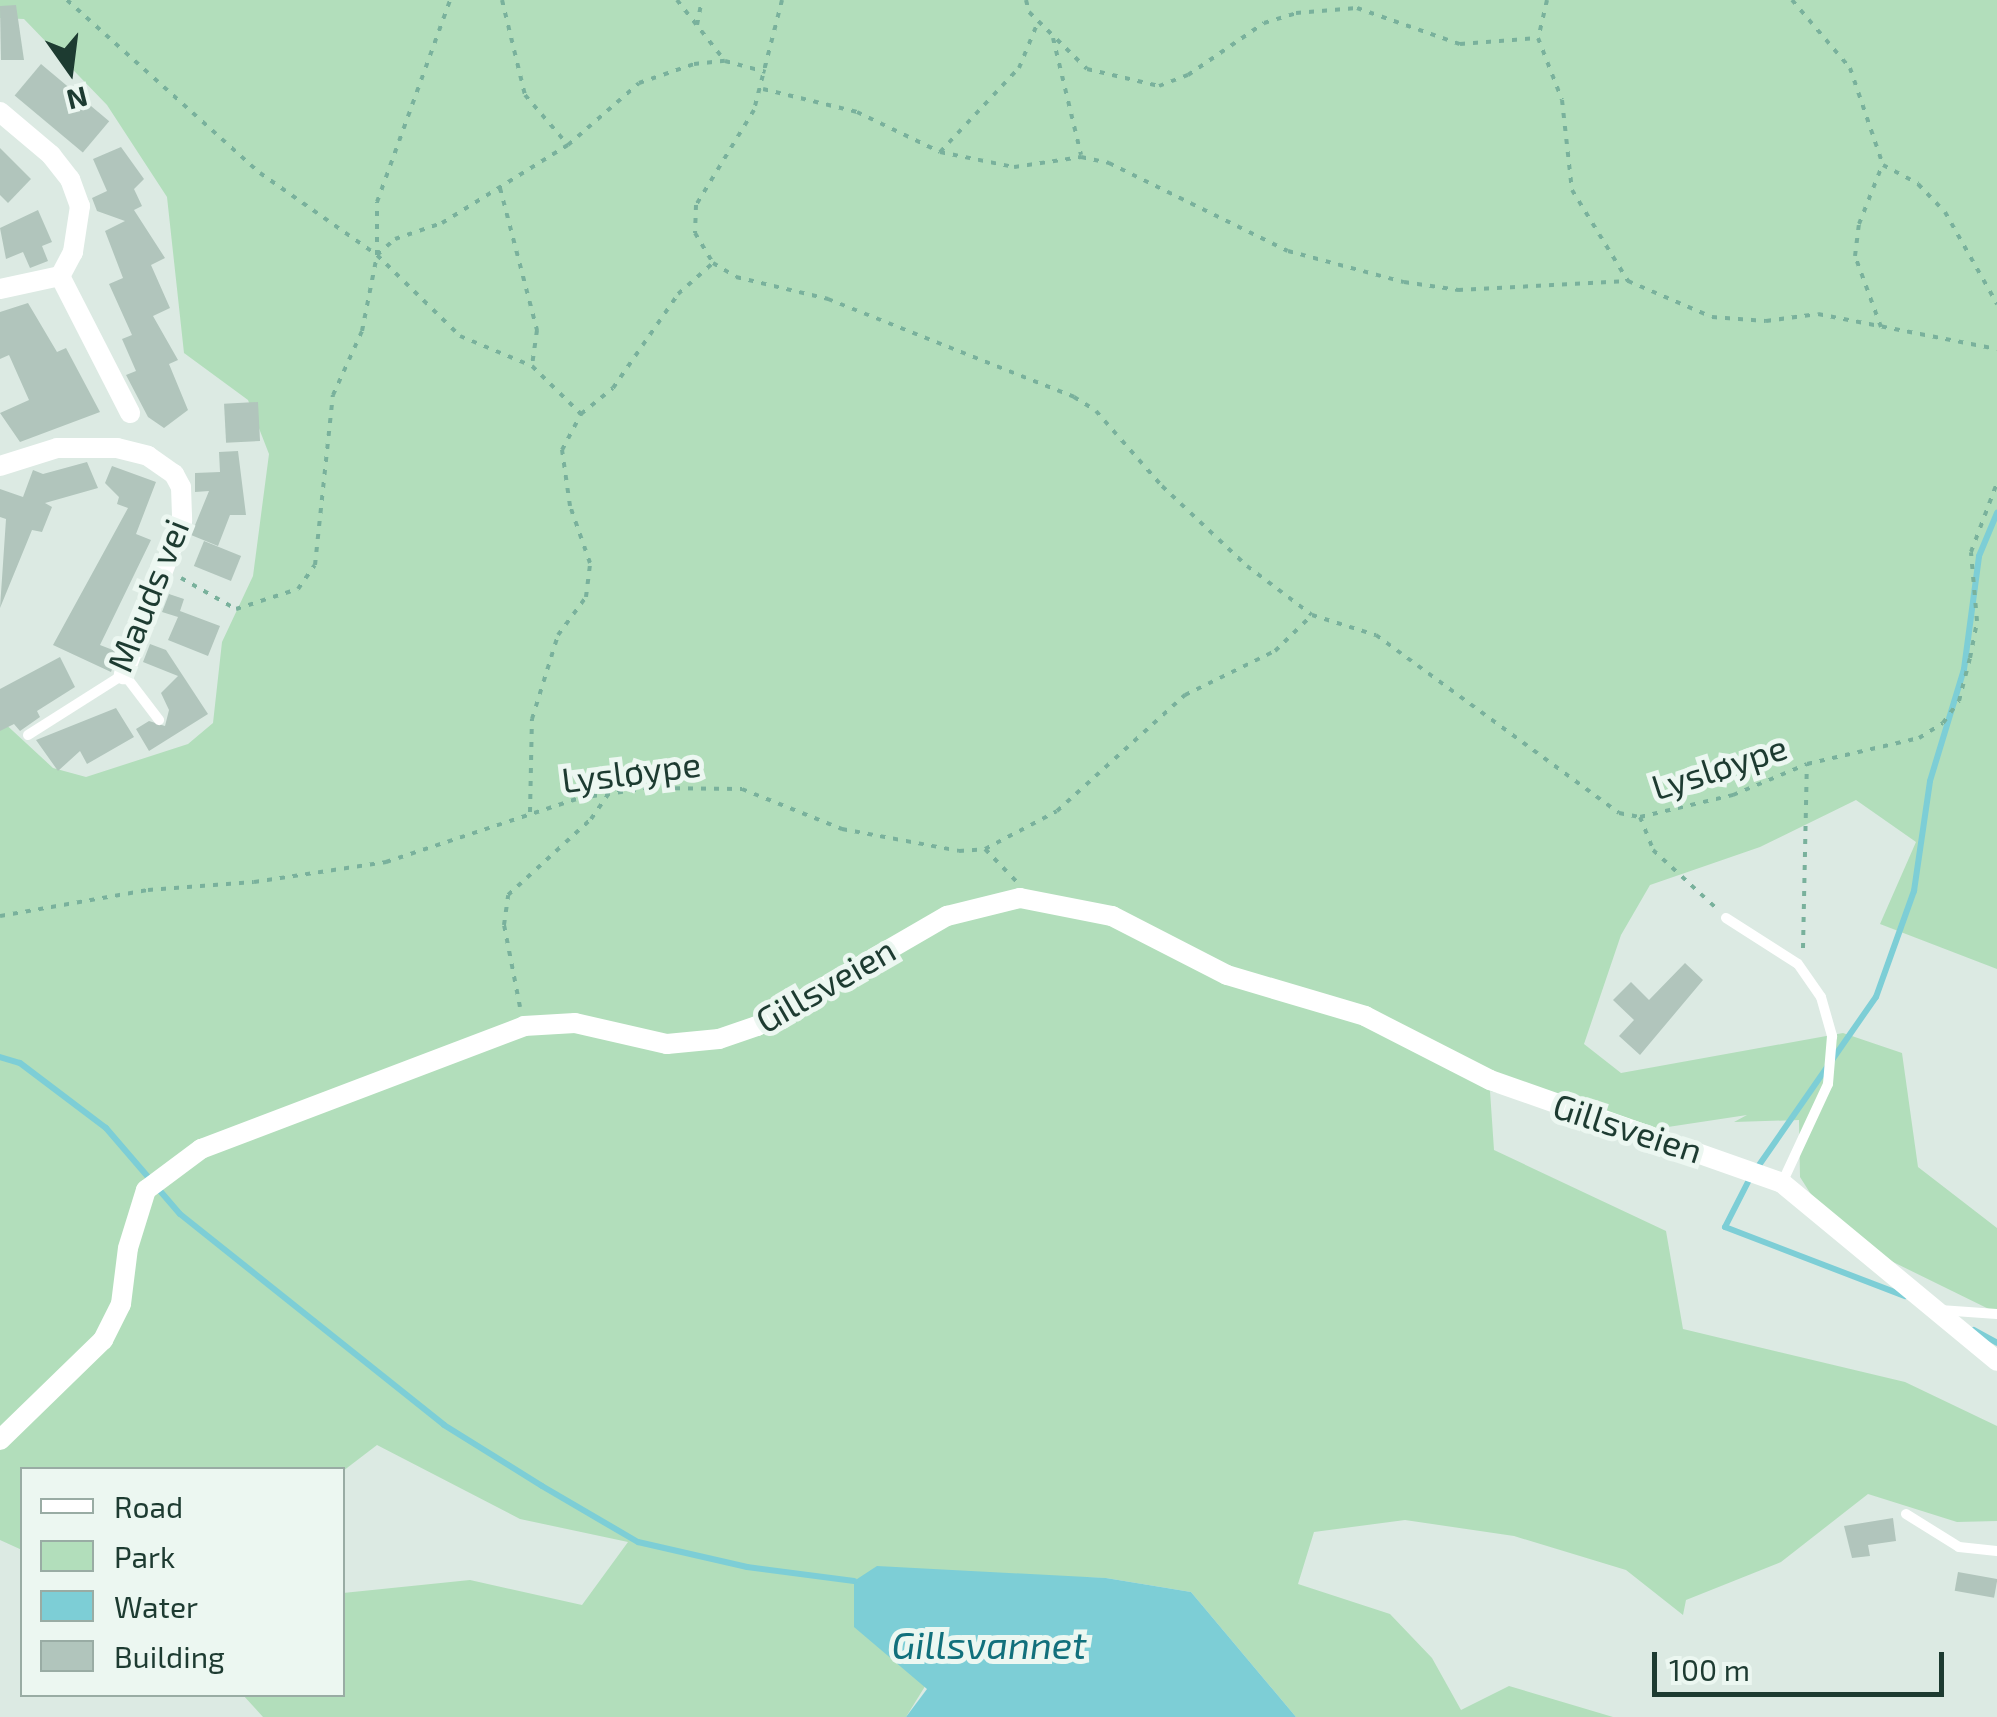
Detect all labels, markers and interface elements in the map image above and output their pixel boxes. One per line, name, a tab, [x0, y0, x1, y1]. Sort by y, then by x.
north arrow	[20, 20, 120, 120]
text: N	[63, 80, 91, 118]
street label: Mauds vei	[97, 512, 197, 678]
street label: Lysløype	[1646, 724, 1792, 808]
street label: Lysløype	[559, 742, 703, 800]
street label: Gillsveien	[748, 927, 902, 1041]
street label: Gillsveien	[1548, 1083, 1708, 1171]
legend	[20, 1467, 345, 1697]
text: Road	[114, 1488, 183, 1524]
text: Park	[114, 1538, 175, 1574]
text: Water	[114, 1588, 198, 1624]
water label: Gillsvannet	[891, 1622, 1087, 1668]
scale bar	[1657, 1632, 1950, 1694]
text: Building	[114, 1638, 225, 1674]
text: 100 m	[1669, 1651, 1750, 1687]

